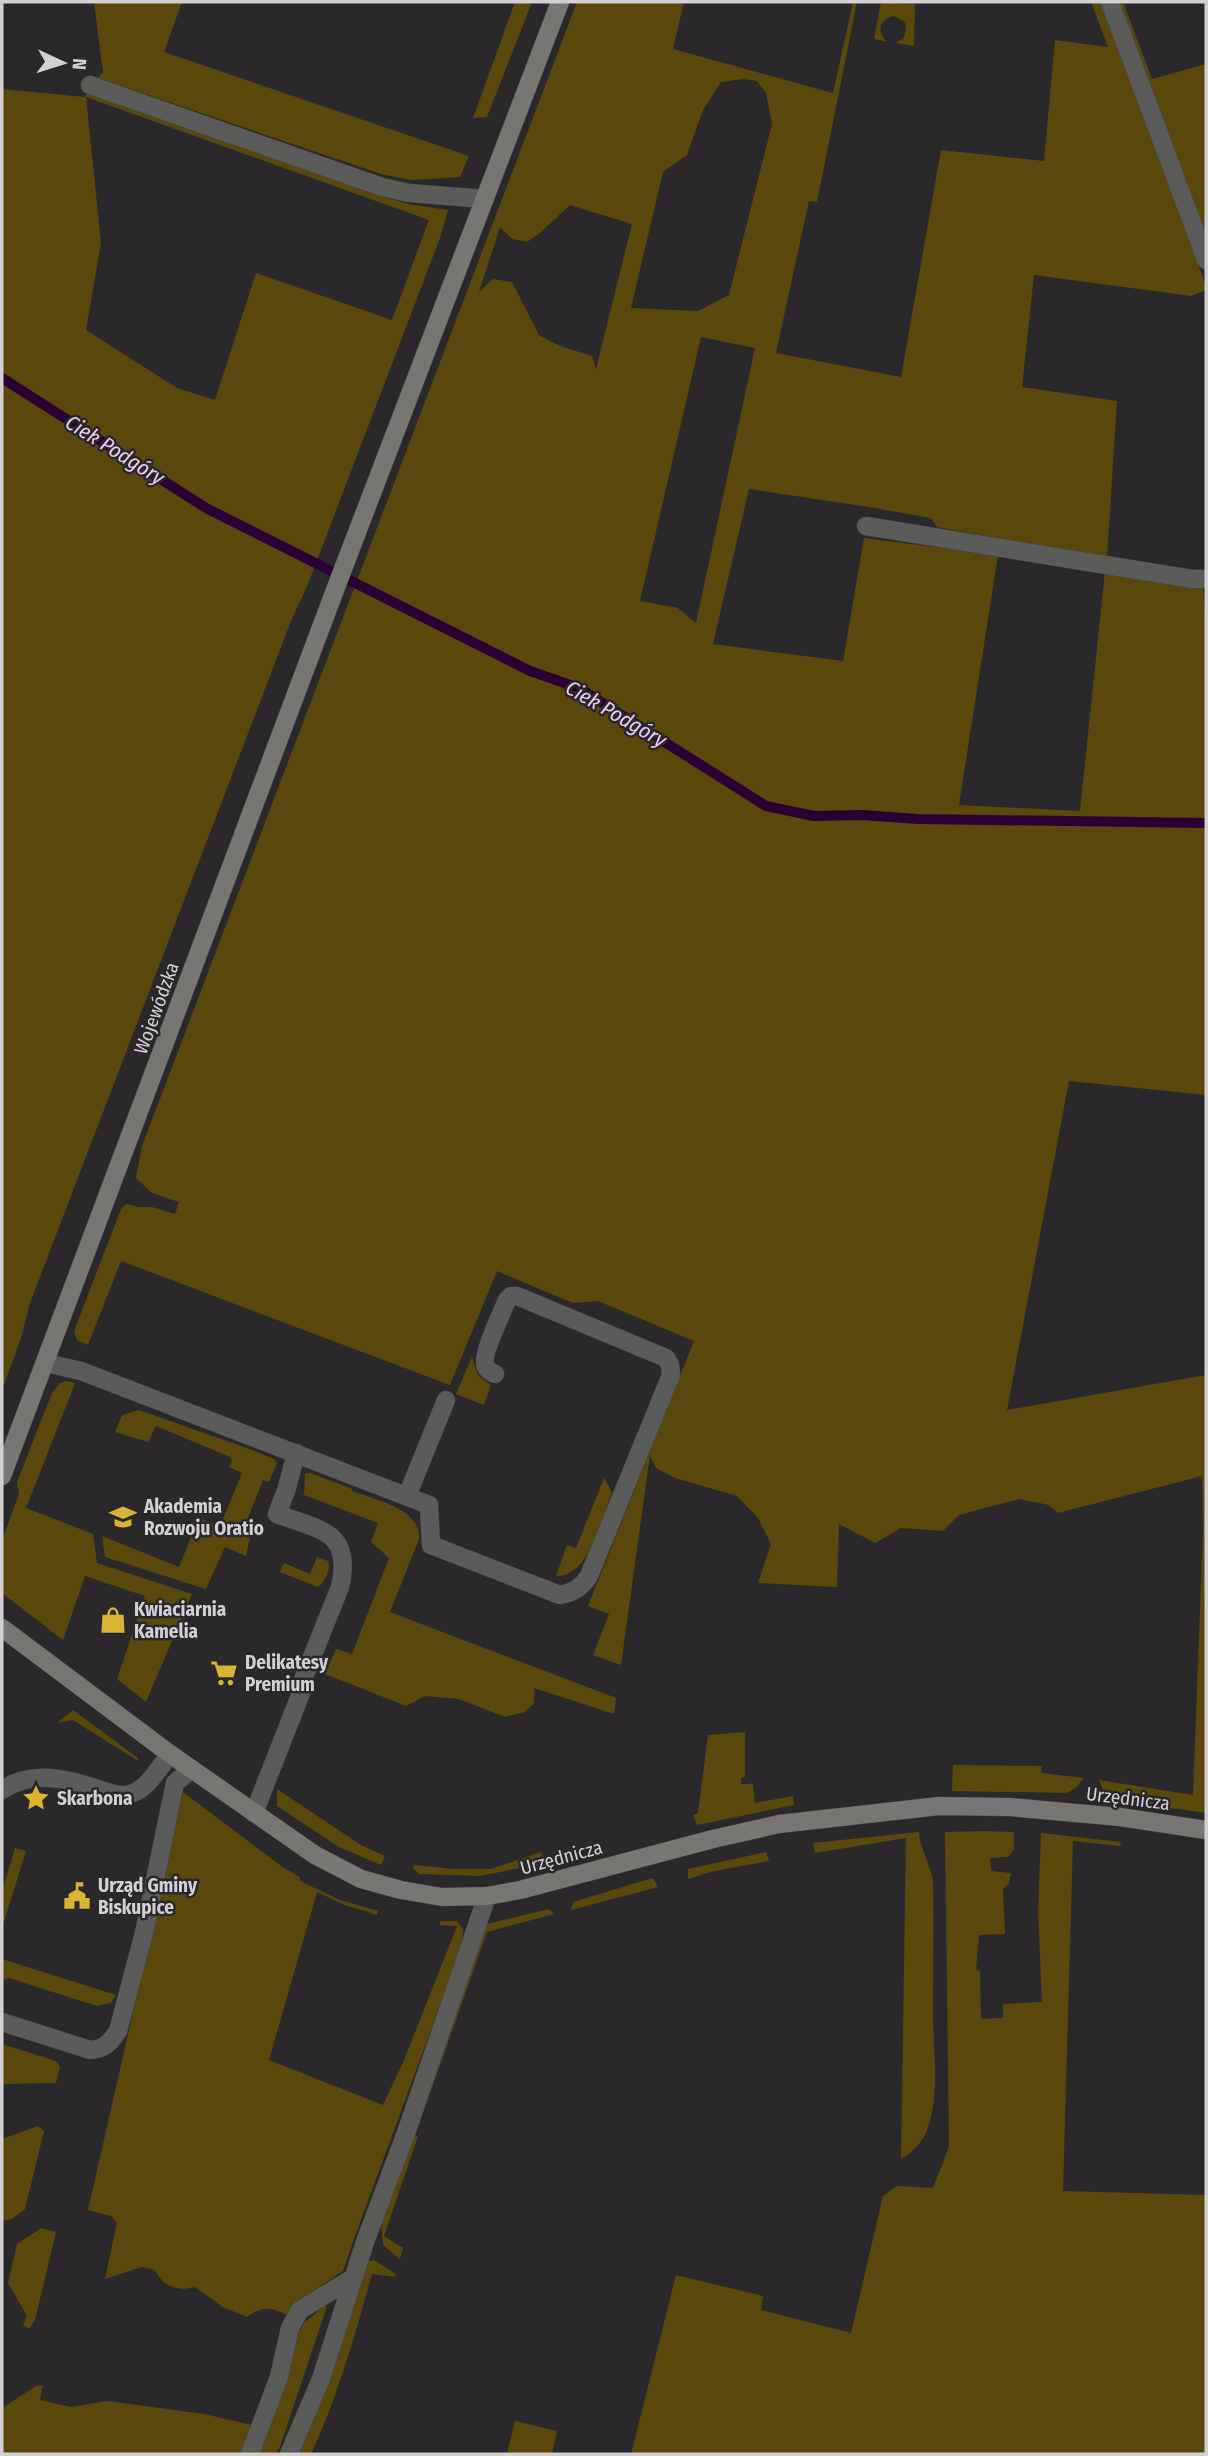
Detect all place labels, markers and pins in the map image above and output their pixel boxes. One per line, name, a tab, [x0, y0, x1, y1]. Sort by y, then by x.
place label: Akademia Rozwoju Oratio	[143, 1495, 264, 1540]
school or university icon: Akademia Rozwoju Oratio	[108, 1502, 138, 1532]
place label: Kwiaciarnia Kamelia	[134, 1598, 226, 1643]
shop icon: Kwiaciarnia Kamelia	[98, 1605, 128, 1635]
place label: Delikatesy Premium	[245, 1651, 329, 1696]
supermarket icon: Delikatesy Premium	[209, 1658, 239, 1688]
place icon: Skarbona	[21, 1783, 51, 1813]
place label: Skarbona	[57, 1787, 133, 1810]
place label: Urząd Gminy Biskupice	[98, 1874, 198, 1919]
public building icon: Urząd Gminy Biskupice	[62, 1881, 92, 1911]

